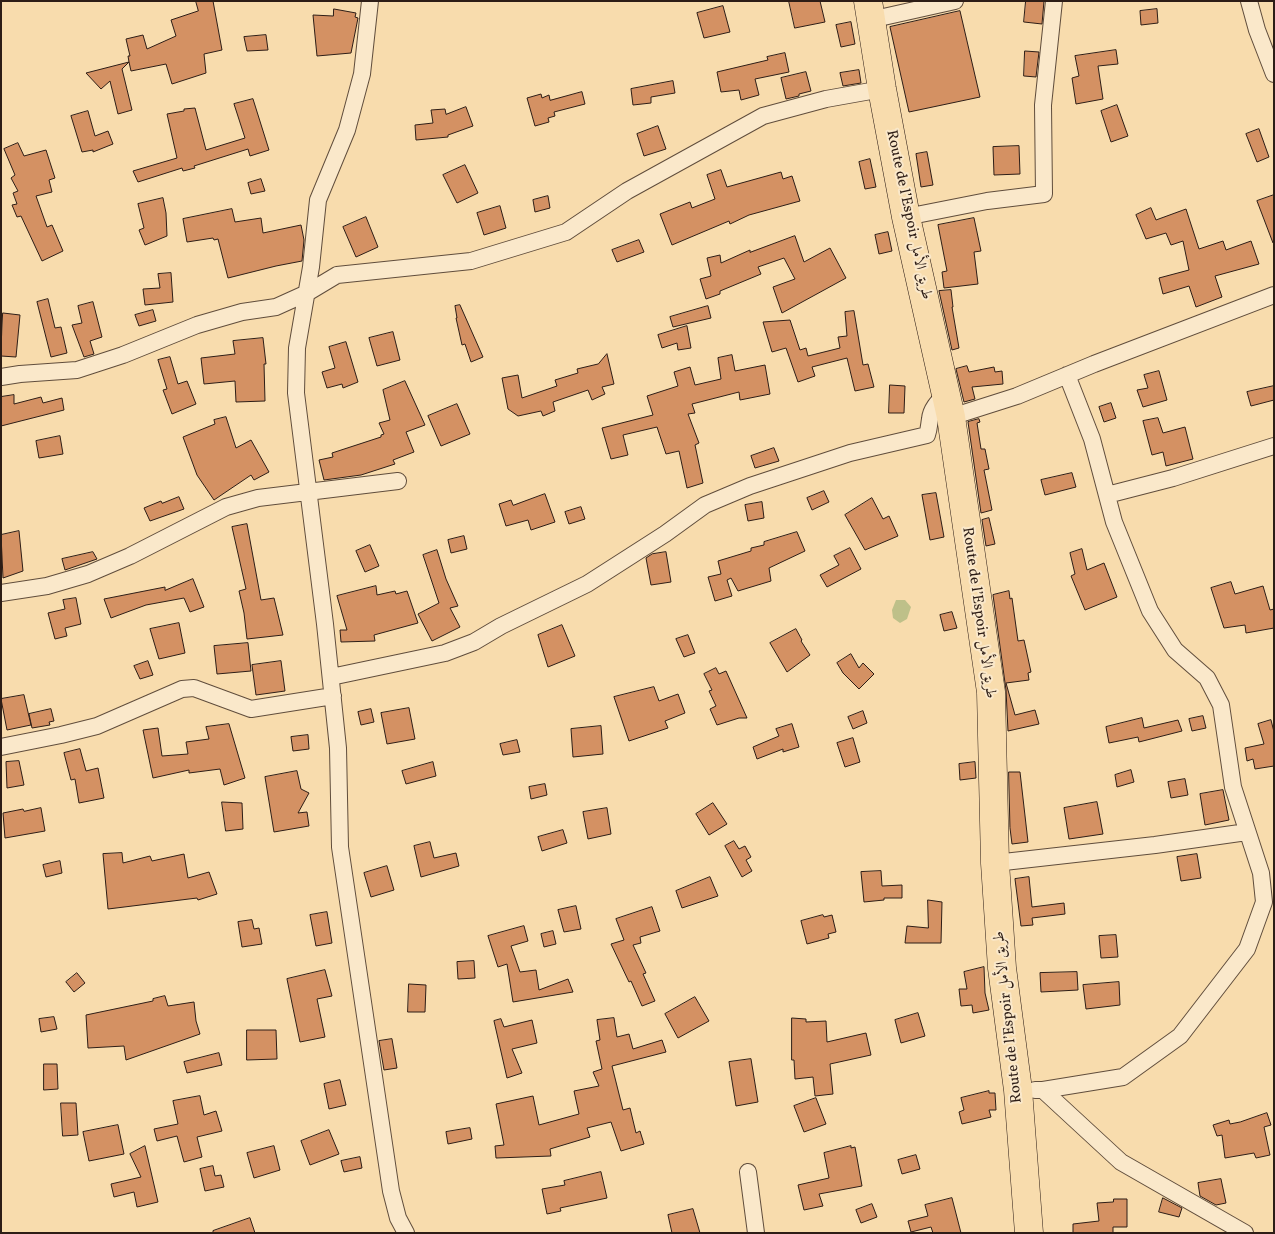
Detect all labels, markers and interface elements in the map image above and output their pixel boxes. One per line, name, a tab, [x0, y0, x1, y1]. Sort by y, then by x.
street label: Route de l’Espoir طريق الأمل	[881, 129, 935, 301]
street label: Route de l’Espoir طريق الأمل	[957, 526, 999, 700]
street label: Route de l’Espoir طريق الأمل	[991, 930, 1027, 1104]

